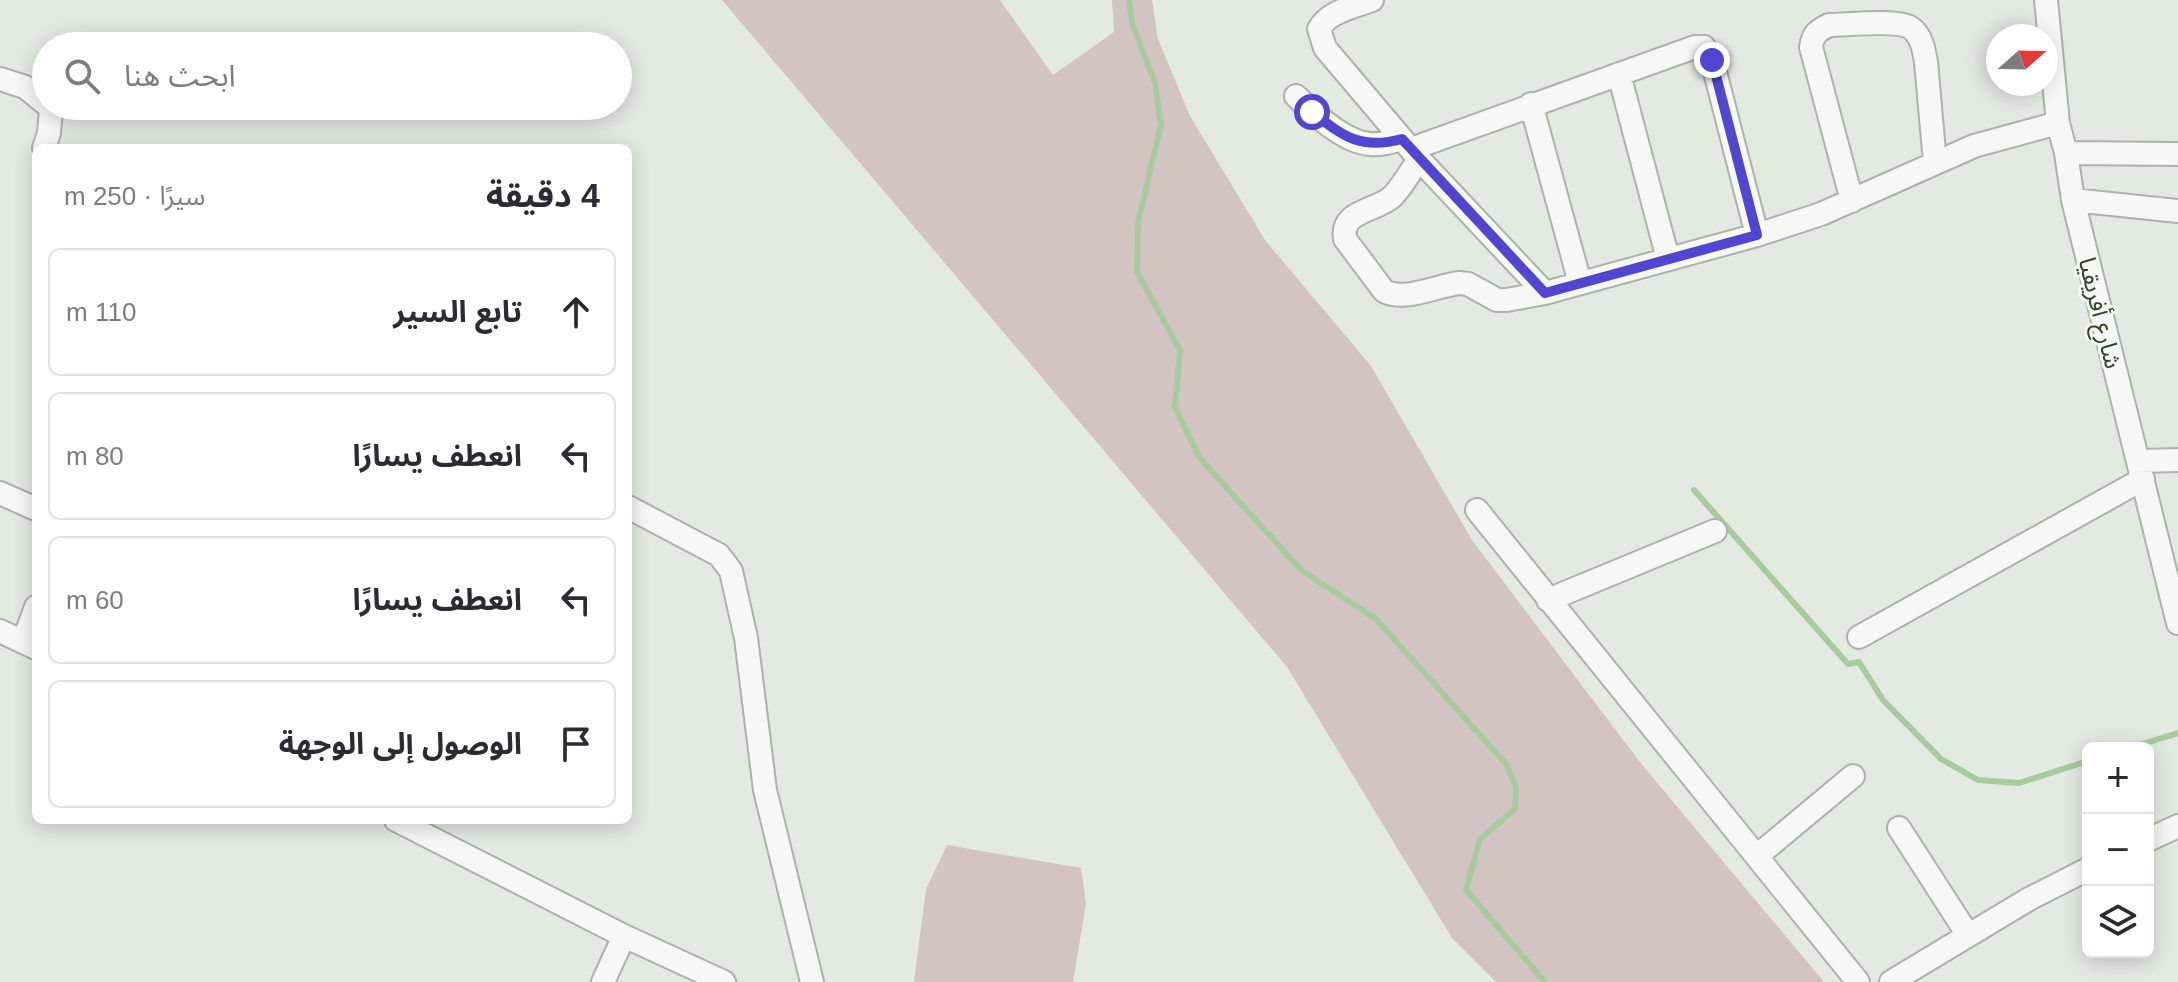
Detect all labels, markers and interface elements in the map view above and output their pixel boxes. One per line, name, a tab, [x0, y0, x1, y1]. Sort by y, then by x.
north arrow	[1986, 24, 2058, 96]
search box	[32, 32, 632, 120]
route end	[1694, 42, 1730, 78]
icon: search	[60, 54, 104, 98]
text: ابحث هنا	[124, 59, 236, 92]
route start	[1294, 94, 1330, 130]
text: 4 دقيقة	[486, 176, 600, 214]
text: سيرًا · 250 m	[64, 181, 205, 211]
street label: شارع أفريقيا	[2070, 254, 2129, 372]
icon: ahead	[554, 290, 598, 334]
text: تابع السير	[393, 295, 522, 328]
text: 110 m	[66, 297, 136, 327]
icon: left	[554, 434, 598, 478]
text: انعطف يسارًا	[353, 439, 522, 472]
text: 80 m	[66, 441, 124, 471]
icon: left	[554, 578, 598, 622]
text: انعطف يسارًا	[353, 583, 522, 616]
text: 60 m	[66, 585, 124, 615]
icon: arrive	[554, 722, 598, 766]
text: الوصول إلى الوجهة	[279, 727, 522, 760]
map controls	[2082, 742, 2154, 958]
button: +	[2082, 742, 2154, 814]
button: −	[2082, 814, 2154, 886]
button: layers	[2082, 886, 2154, 958]

